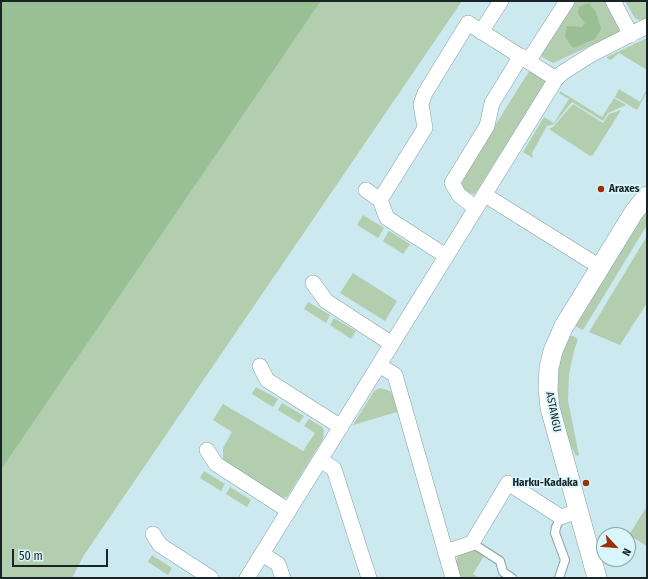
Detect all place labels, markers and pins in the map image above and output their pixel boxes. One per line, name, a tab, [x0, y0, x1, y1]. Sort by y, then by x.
place label: Araxes	[609, 182, 640, 196]
marker: Araxes	[596, 184, 606, 194]
place label: Harku-Kadaka	[512, 476, 578, 490]
marker: Harku-Kadaka	[581, 478, 591, 488]

